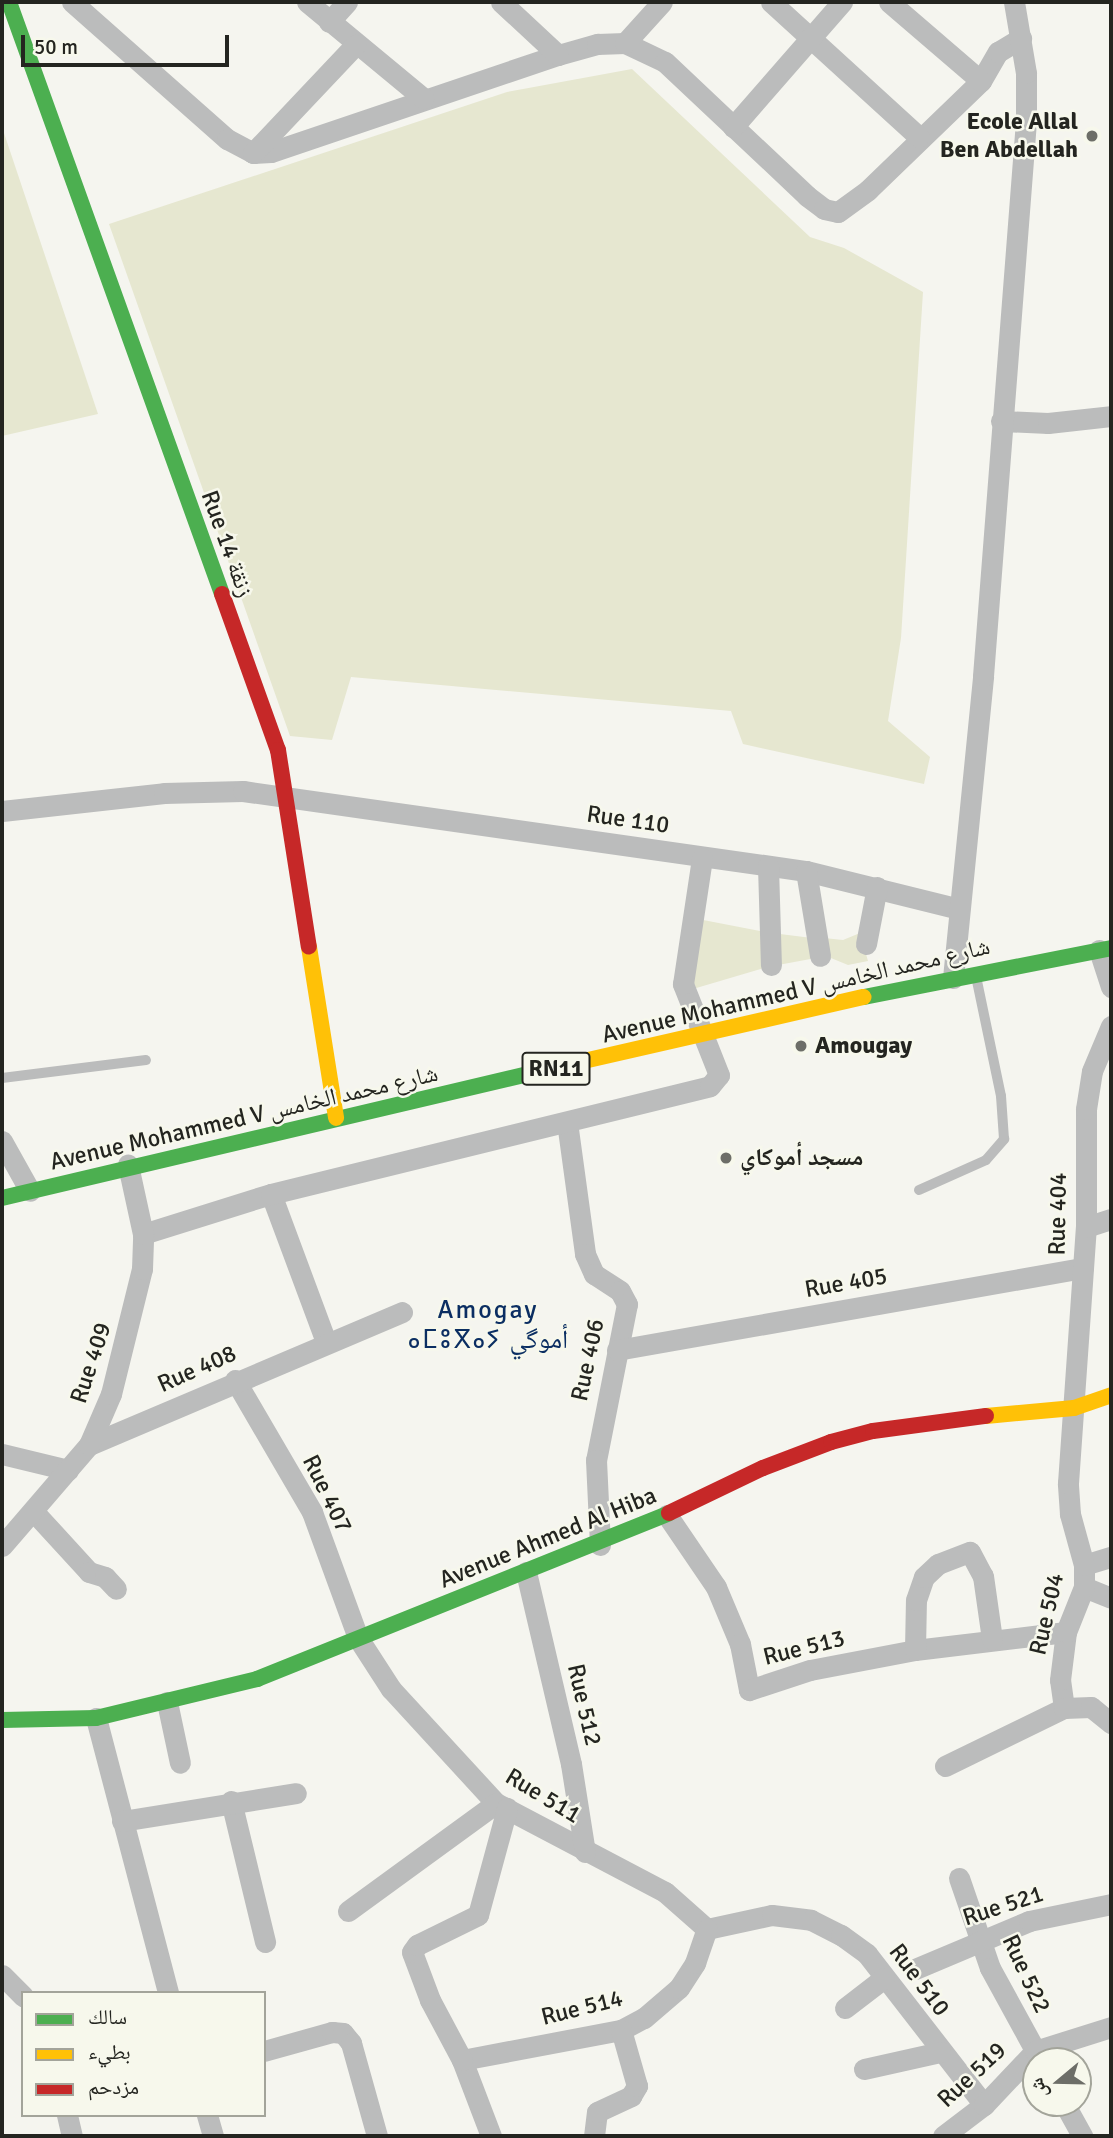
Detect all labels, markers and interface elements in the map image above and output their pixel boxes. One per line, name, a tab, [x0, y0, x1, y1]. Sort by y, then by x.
scale bar	[24, 21, 233, 65]
text: 50 m	[34, 34, 78, 60]
place label: Ecole Allal Ben Abdellah	[940, 108, 1078, 164]
marker: Ecole Allal Ben Abdellah	[1084, 128, 1100, 144]
street label: Rue 14 زنقة	[194, 487, 260, 601]
street label: Rue 110	[585, 800, 671, 840]
street label: Avenue Mohammed V شارع محمد الخامس	[599, 932, 993, 1050]
place label: Amougay	[815, 1032, 912, 1060]
marker: Amougay	[793, 1038, 809, 1054]
road number: RN11	[521, 1050, 591, 1088]
street label: Avenue Mohammed V شارع محمد الخامس	[47, 1059, 441, 1177]
place label: مسجد أموكاي	[740, 1144, 863, 1172]
marker: مسجد أموكاي	[718, 1150, 734, 1166]
street label: Rue 404	[1043, 1172, 1073, 1256]
street label: Rue 405	[803, 1262, 889, 1304]
district label: Amogay ⴰⵎⵓⴳⴰⵢ أموگي	[415, 1295, 561, 1356]
street label: Rue 406	[565, 1316, 611, 1404]
street label: Rue 409	[64, 1319, 118, 1407]
street label: Rue 408	[153, 1339, 241, 1399]
street label: Rue 407	[296, 1450, 358, 1538]
street label: Avenue Ahmed Al Hiba	[435, 1481, 661, 1595]
street label: Rue 504	[1024, 1570, 1070, 1658]
street label: Rue 513	[760, 1624, 848, 1672]
street label: Rue 512	[561, 1661, 607, 1749]
street label: Rue 511	[500, 1762, 586, 1830]
street label: Rue 521	[959, 1879, 1047, 1933]
street label: Rue 522	[995, 1930, 1057, 2018]
street label: Rue 510	[882, 1938, 956, 2022]
street label: Rue 514	[538, 1984, 626, 2032]
legend	[21, 1991, 266, 2117]
text: سالك	[88, 2004, 127, 2030]
street label: Rue 519	[932, 2036, 1012, 2114]
text: بطيء	[88, 2039, 131, 2065]
north arrow	[1022, 2047, 1092, 2117]
text: مزدحم	[88, 2074, 139, 2100]
text: ش	[1024, 2075, 1054, 2102]

